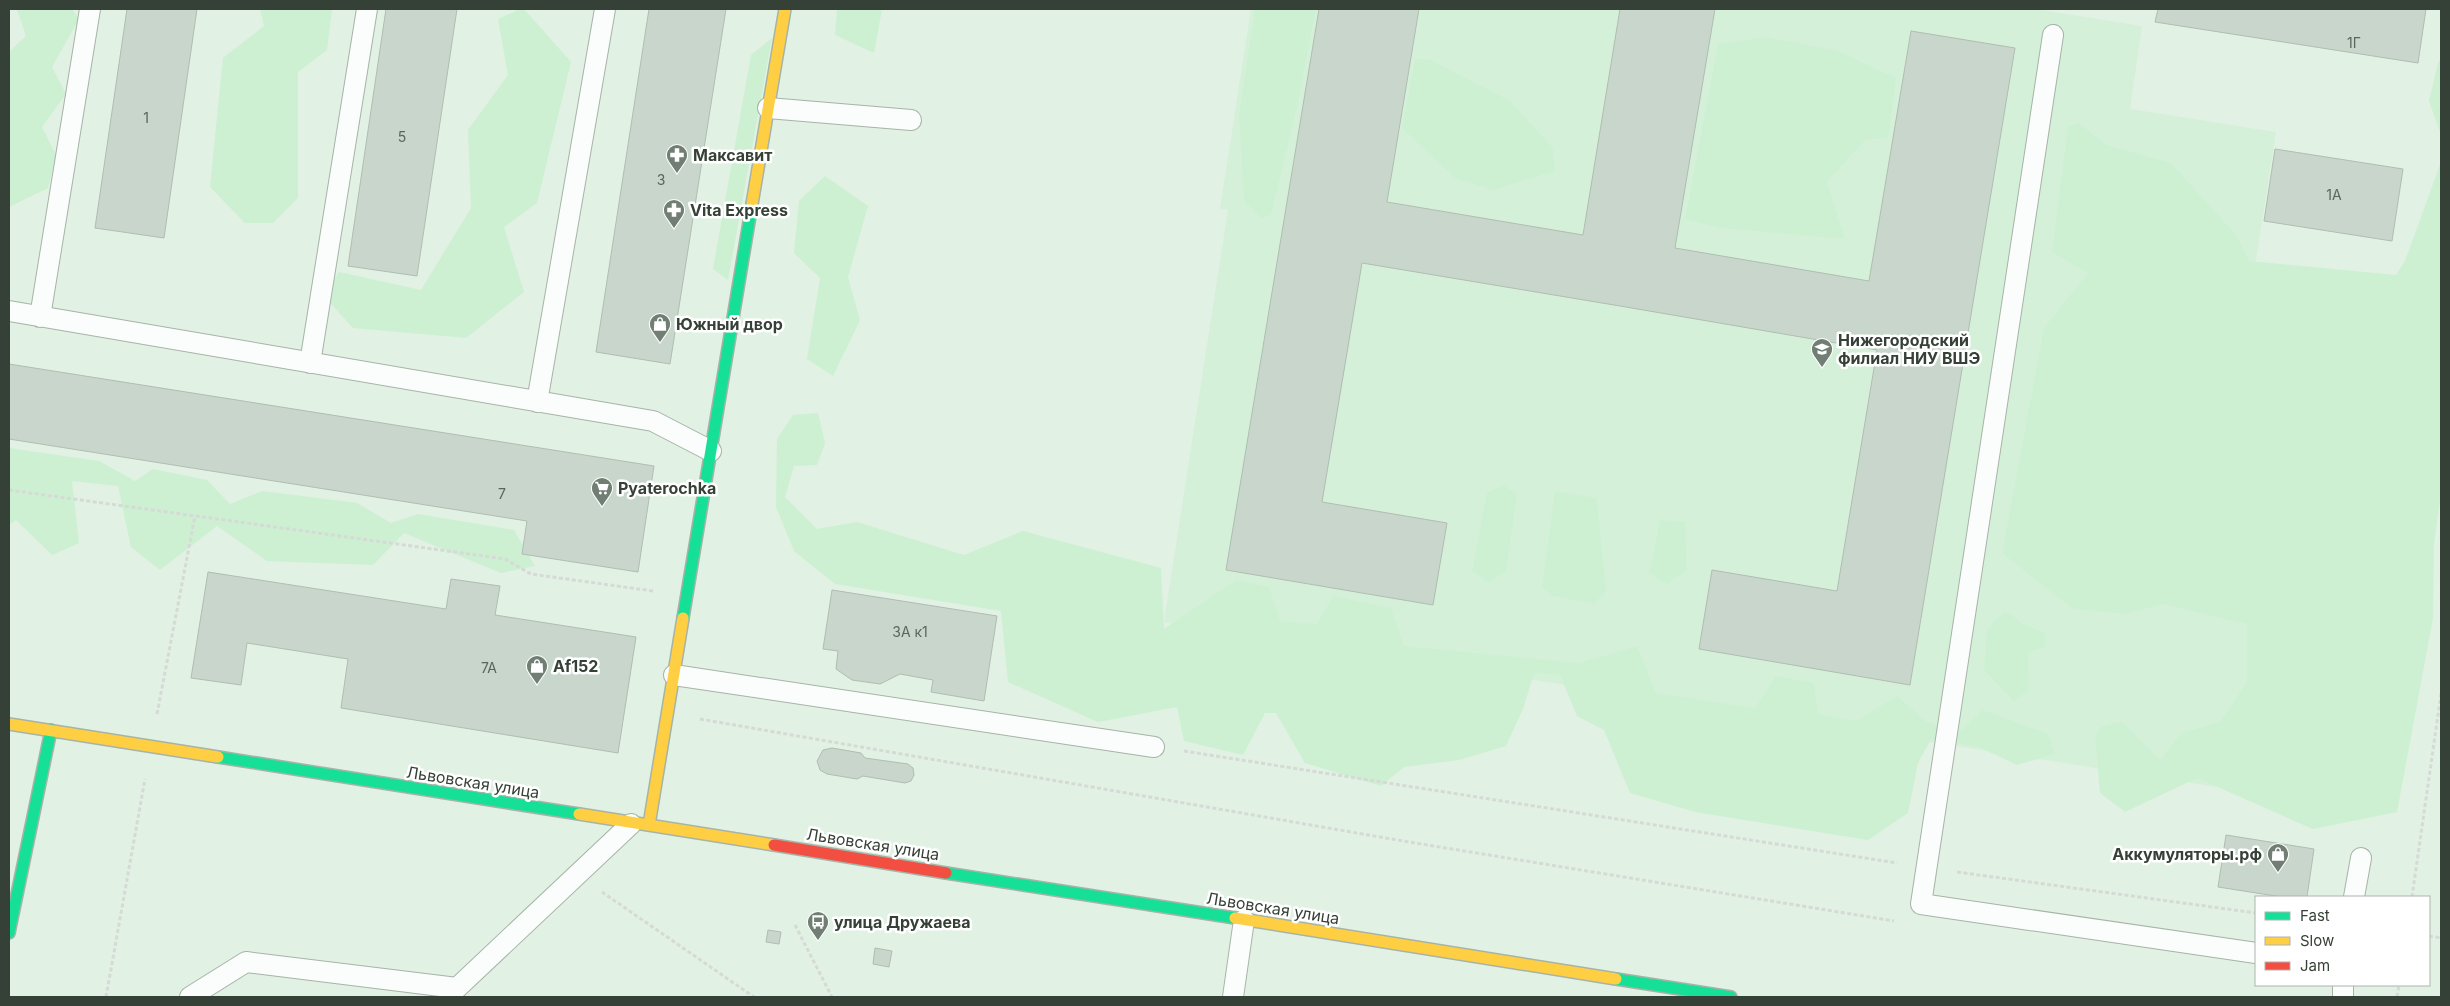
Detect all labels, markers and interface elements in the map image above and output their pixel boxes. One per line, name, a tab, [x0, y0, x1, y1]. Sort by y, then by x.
house number: 1Г	[2347, 34, 2361, 51]
house number: 1	[143, 109, 149, 126]
house number: 5	[398, 128, 406, 145]
pharmacy icon: Максавит	[665, 143, 689, 174]
place label: Максавит	[693, 145, 772, 165]
house number: 3	[657, 171, 665, 188]
house number: 1А	[2326, 186, 2342, 203]
pharmacy icon: Vita Express	[662, 198, 686, 229]
place label: Vita Express	[690, 200, 788, 220]
shop icon: Южный двор	[648, 312, 672, 343]
place label: Южный двор	[676, 314, 783, 334]
place label: Нижегородский филиал НИУ ВШЭ	[1838, 330, 1980, 368]
school or university icon: Нижегородский филиал НИУ ВШЭ	[1810, 337, 1834, 368]
supermarket icon: Pyaterochka	[590, 476, 614, 507]
place label: Pyaterochka	[618, 478, 716, 498]
house number: 7	[498, 485, 506, 502]
house number: 3А к1	[892, 623, 928, 640]
shop icon: Af152	[525, 654, 549, 685]
place label: Af152	[553, 656, 598, 676]
house number: 7А	[481, 659, 497, 676]
street label: Львовская улица	[405, 762, 541, 802]
street label: Львовская улица	[805, 824, 941, 864]
shop icon: Аккумуляторы.рф	[2266, 842, 2290, 873]
place label: Аккумуляторы.рф	[2112, 844, 2262, 864]
street label: Львовская улица	[1205, 888, 1341, 928]
legend	[2255, 896, 2430, 986]
text: Fast	[2300, 906, 2330, 925]
bus stop icon: улица Дружаева	[806, 910, 830, 941]
place label: улица Дружаева	[834, 912, 971, 932]
text: Slow	[2300, 931, 2334, 950]
text: Jam	[2300, 956, 2330, 975]

